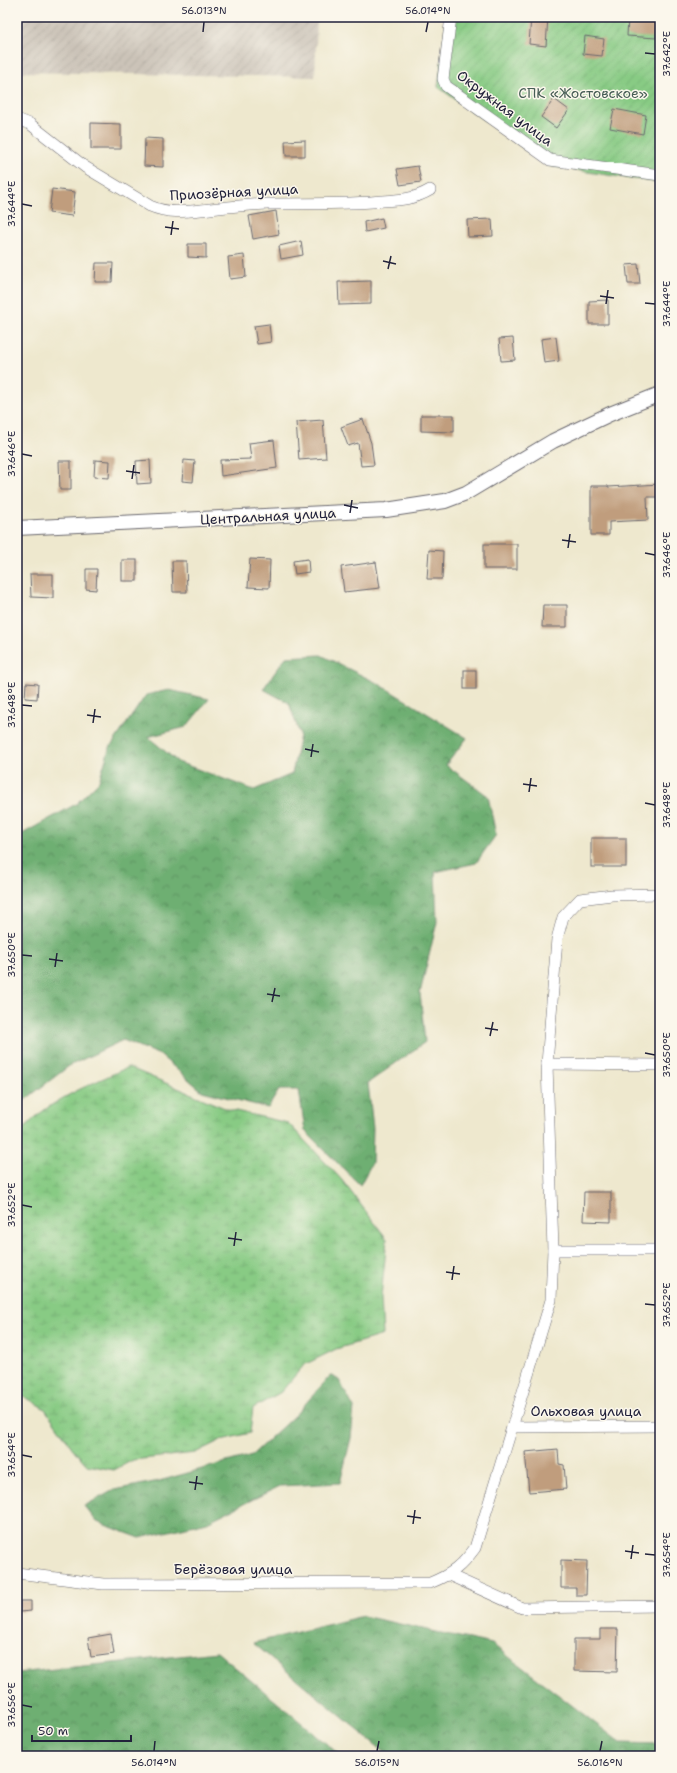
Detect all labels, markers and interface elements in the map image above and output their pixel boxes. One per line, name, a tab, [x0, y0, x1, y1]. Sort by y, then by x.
text: 56.013°N	[181, 4, 227, 17]
text: 56.014°N	[405, 4, 451, 17]
text: 37.642°E	[660, 31, 673, 77]
street label: Окружная улица	[453, 66, 557, 150]
park label: СПК «Жостовское»	[518, 84, 648, 102]
street label: Приозёрная улица	[169, 180, 299, 204]
text: 37.644°E	[5, 181, 18, 227]
text: 37.644°E	[660, 281, 673, 327]
text: 37.646°E	[5, 431, 18, 477]
street label: Центральная улица	[200, 503, 337, 529]
text: 37.646°E	[660, 532, 673, 578]
text: 37.648°E	[5, 682, 18, 728]
text: 37.648°E	[660, 782, 673, 828]
text: 37.650°E	[5, 932, 18, 978]
text: 37.650°E	[660, 1032, 673, 1078]
text: 37.652°E	[5, 1182, 18, 1228]
text: 37.652°E	[660, 1282, 673, 1328]
street label: Ольховая улица	[531, 1402, 642, 1420]
text: 37.654°E	[5, 1432, 18, 1478]
text: 37.654°E	[660, 1532, 673, 1578]
street label: Берёзовая улица	[174, 1560, 293, 1578]
text: 37.656°E	[5, 1682, 18, 1728]
scale bar	[32, 1717, 131, 1743]
text: 50 m	[38, 1723, 68, 1739]
text: 56.014°N	[131, 1756, 177, 1769]
text: 56.015°N	[355, 1756, 399, 1769]
text: 56.016°N	[577, 1756, 623, 1769]

